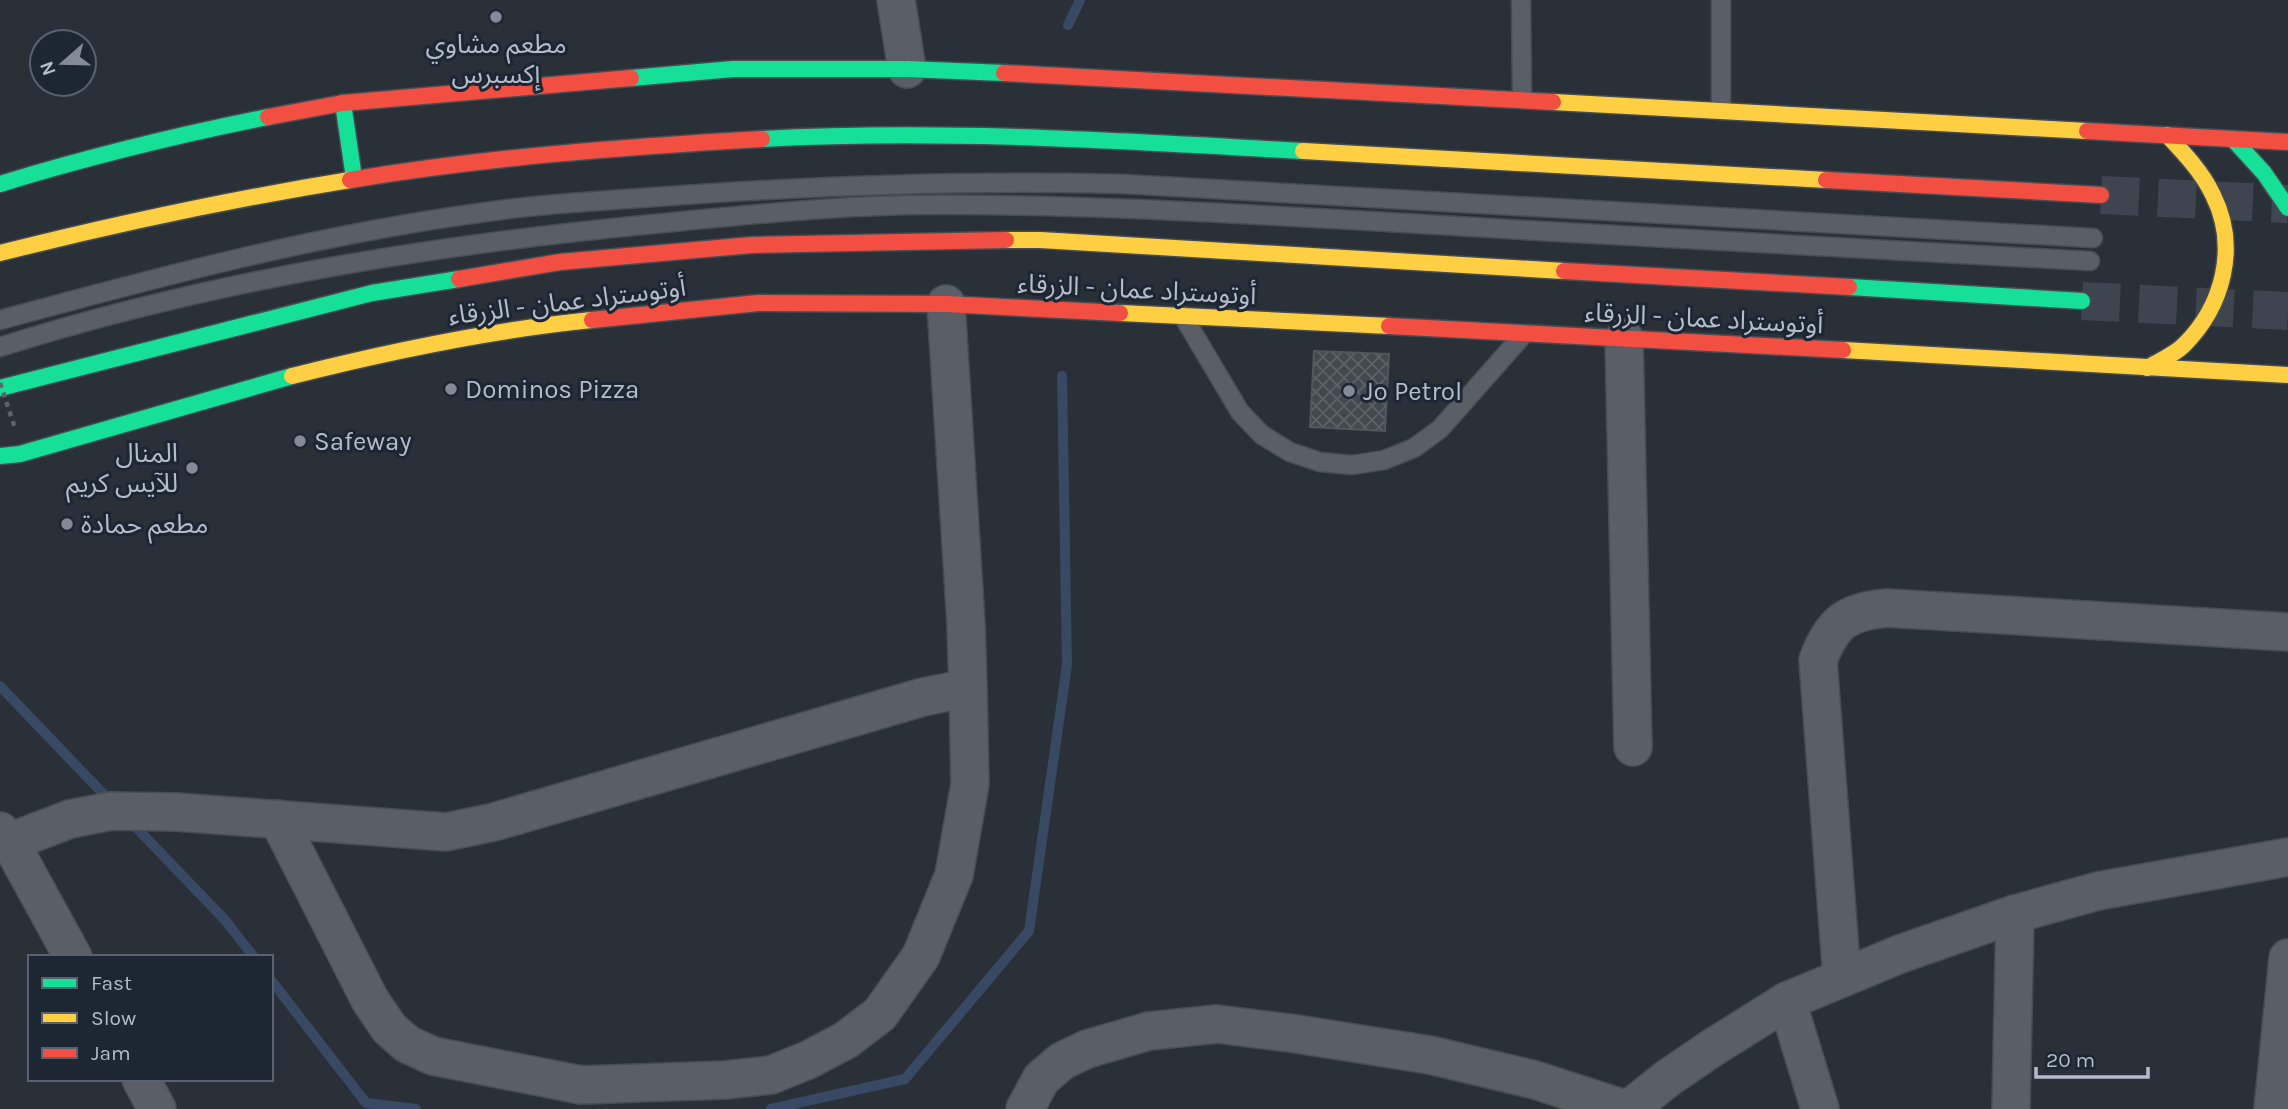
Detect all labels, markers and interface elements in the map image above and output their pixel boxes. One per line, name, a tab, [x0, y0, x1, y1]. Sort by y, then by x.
marker: مطعم مشاوي إكسبرس	[488, 9, 504, 25]
north arrow	[28, 28, 98, 98]
place label: مطعم مشاوي إكسبرس	[425, 29, 567, 91]
text: N	[35, 58, 61, 79]
street label: أوتوستراد عمان - الزرقاء	[1017, 266, 1257, 311]
street label: أوتوستراد عمان - الزرقاء	[446, 270, 688, 331]
street label: أوتوستراد عمان - الزرقاء	[1584, 295, 1824, 340]
place label: Dominos Pizza	[465, 374, 639, 405]
place label: Jo Petrol	[1363, 376, 1462, 407]
marker: Dominos Pizza	[443, 381, 459, 397]
marker: Jo Petrol	[1341, 383, 1357, 399]
place label: Safeway	[314, 426, 412, 457]
marker: Safeway	[292, 433, 308, 449]
place label: المنال للآيس كريم	[66, 438, 178, 503]
marker: المنال للآيس كريم	[184, 460, 200, 476]
place label: مطعم حمادة	[81, 509, 208, 544]
marker: مطعم حمادة	[59, 516, 75, 532]
legend	[28, 955, 273, 1081]
text: Fast	[91, 971, 132, 995]
text: Slow	[91, 1006, 136, 1030]
scale bar	[2036, 1036, 2148, 1080]
text: Jam	[91, 1041, 131, 1065]
text: 20 m	[2046, 1048, 2095, 1072]

